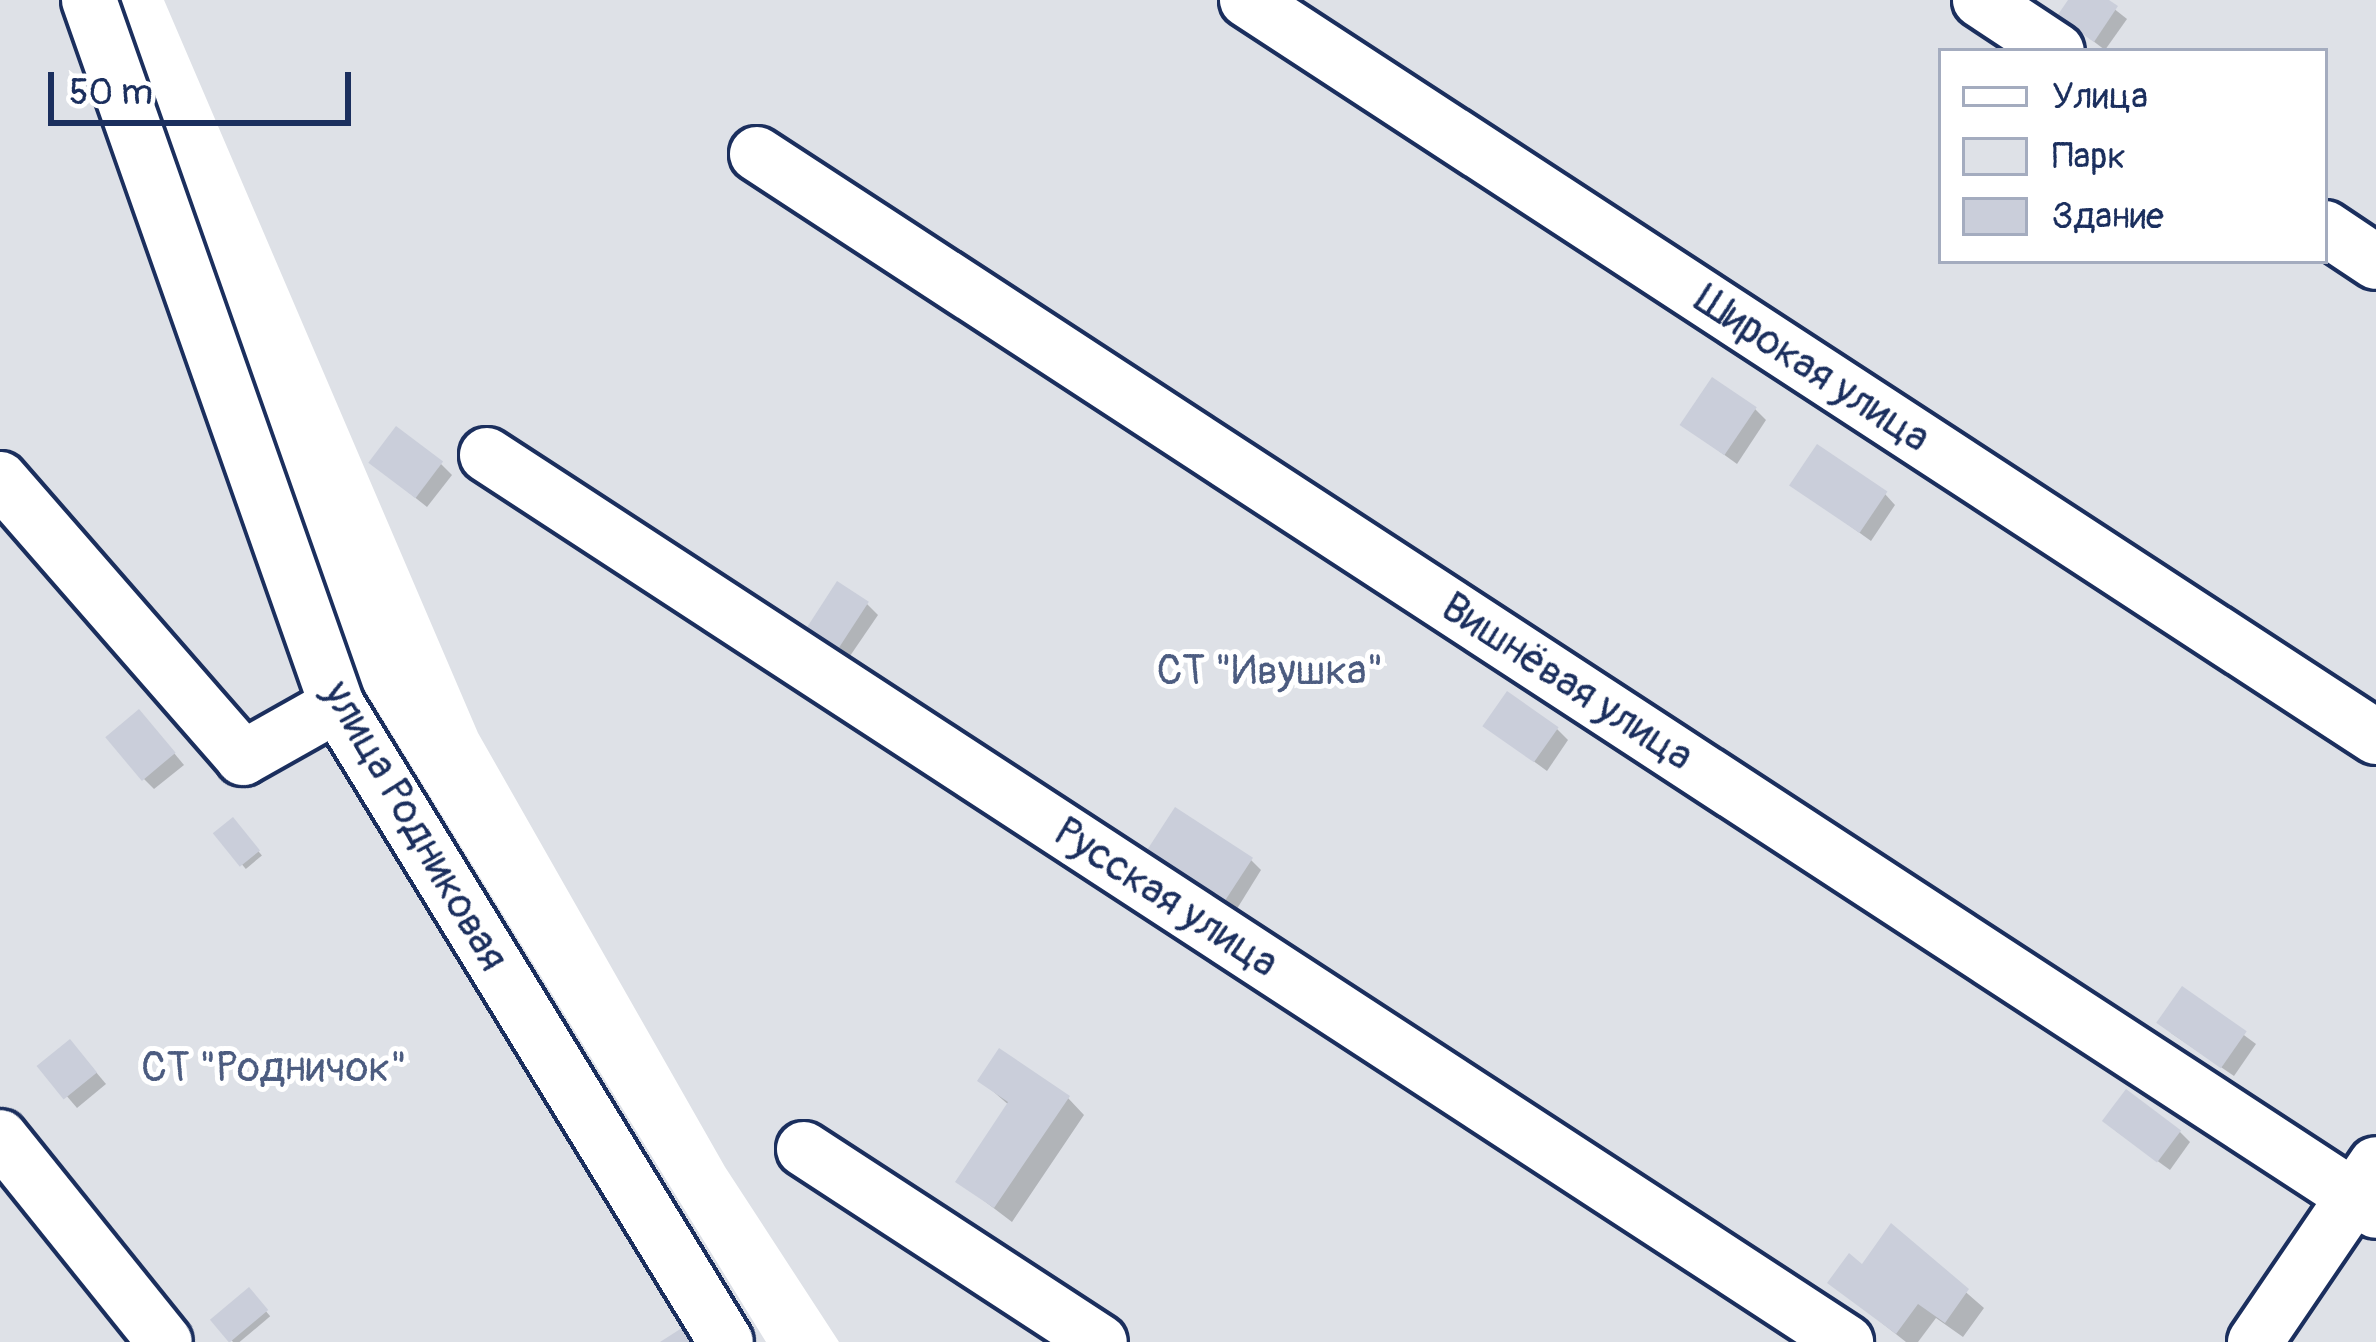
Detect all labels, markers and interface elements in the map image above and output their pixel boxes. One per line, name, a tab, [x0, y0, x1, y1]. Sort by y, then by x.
scale bar	[54, 48, 357, 122]
legend	[1938, 48, 2328, 264]
text: 50 m	[69, 70, 153, 115]
text: Улица	[2052, 74, 2148, 119]
text: Парк	[2052, 134, 2126, 179]
text: Здание	[2052, 194, 2164, 239]
street label: Широкая улица	[1685, 274, 1939, 464]
street label: Вишнёвая улица	[1432, 582, 1702, 782]
park label: СТ "Ивушка"	[1156, 646, 1384, 696]
street label: улица Родниковая	[312, 672, 518, 980]
street label: Русская улица	[1045, 807, 1287, 989]
park label: СТ "Родничок"	[141, 1043, 407, 1093]

